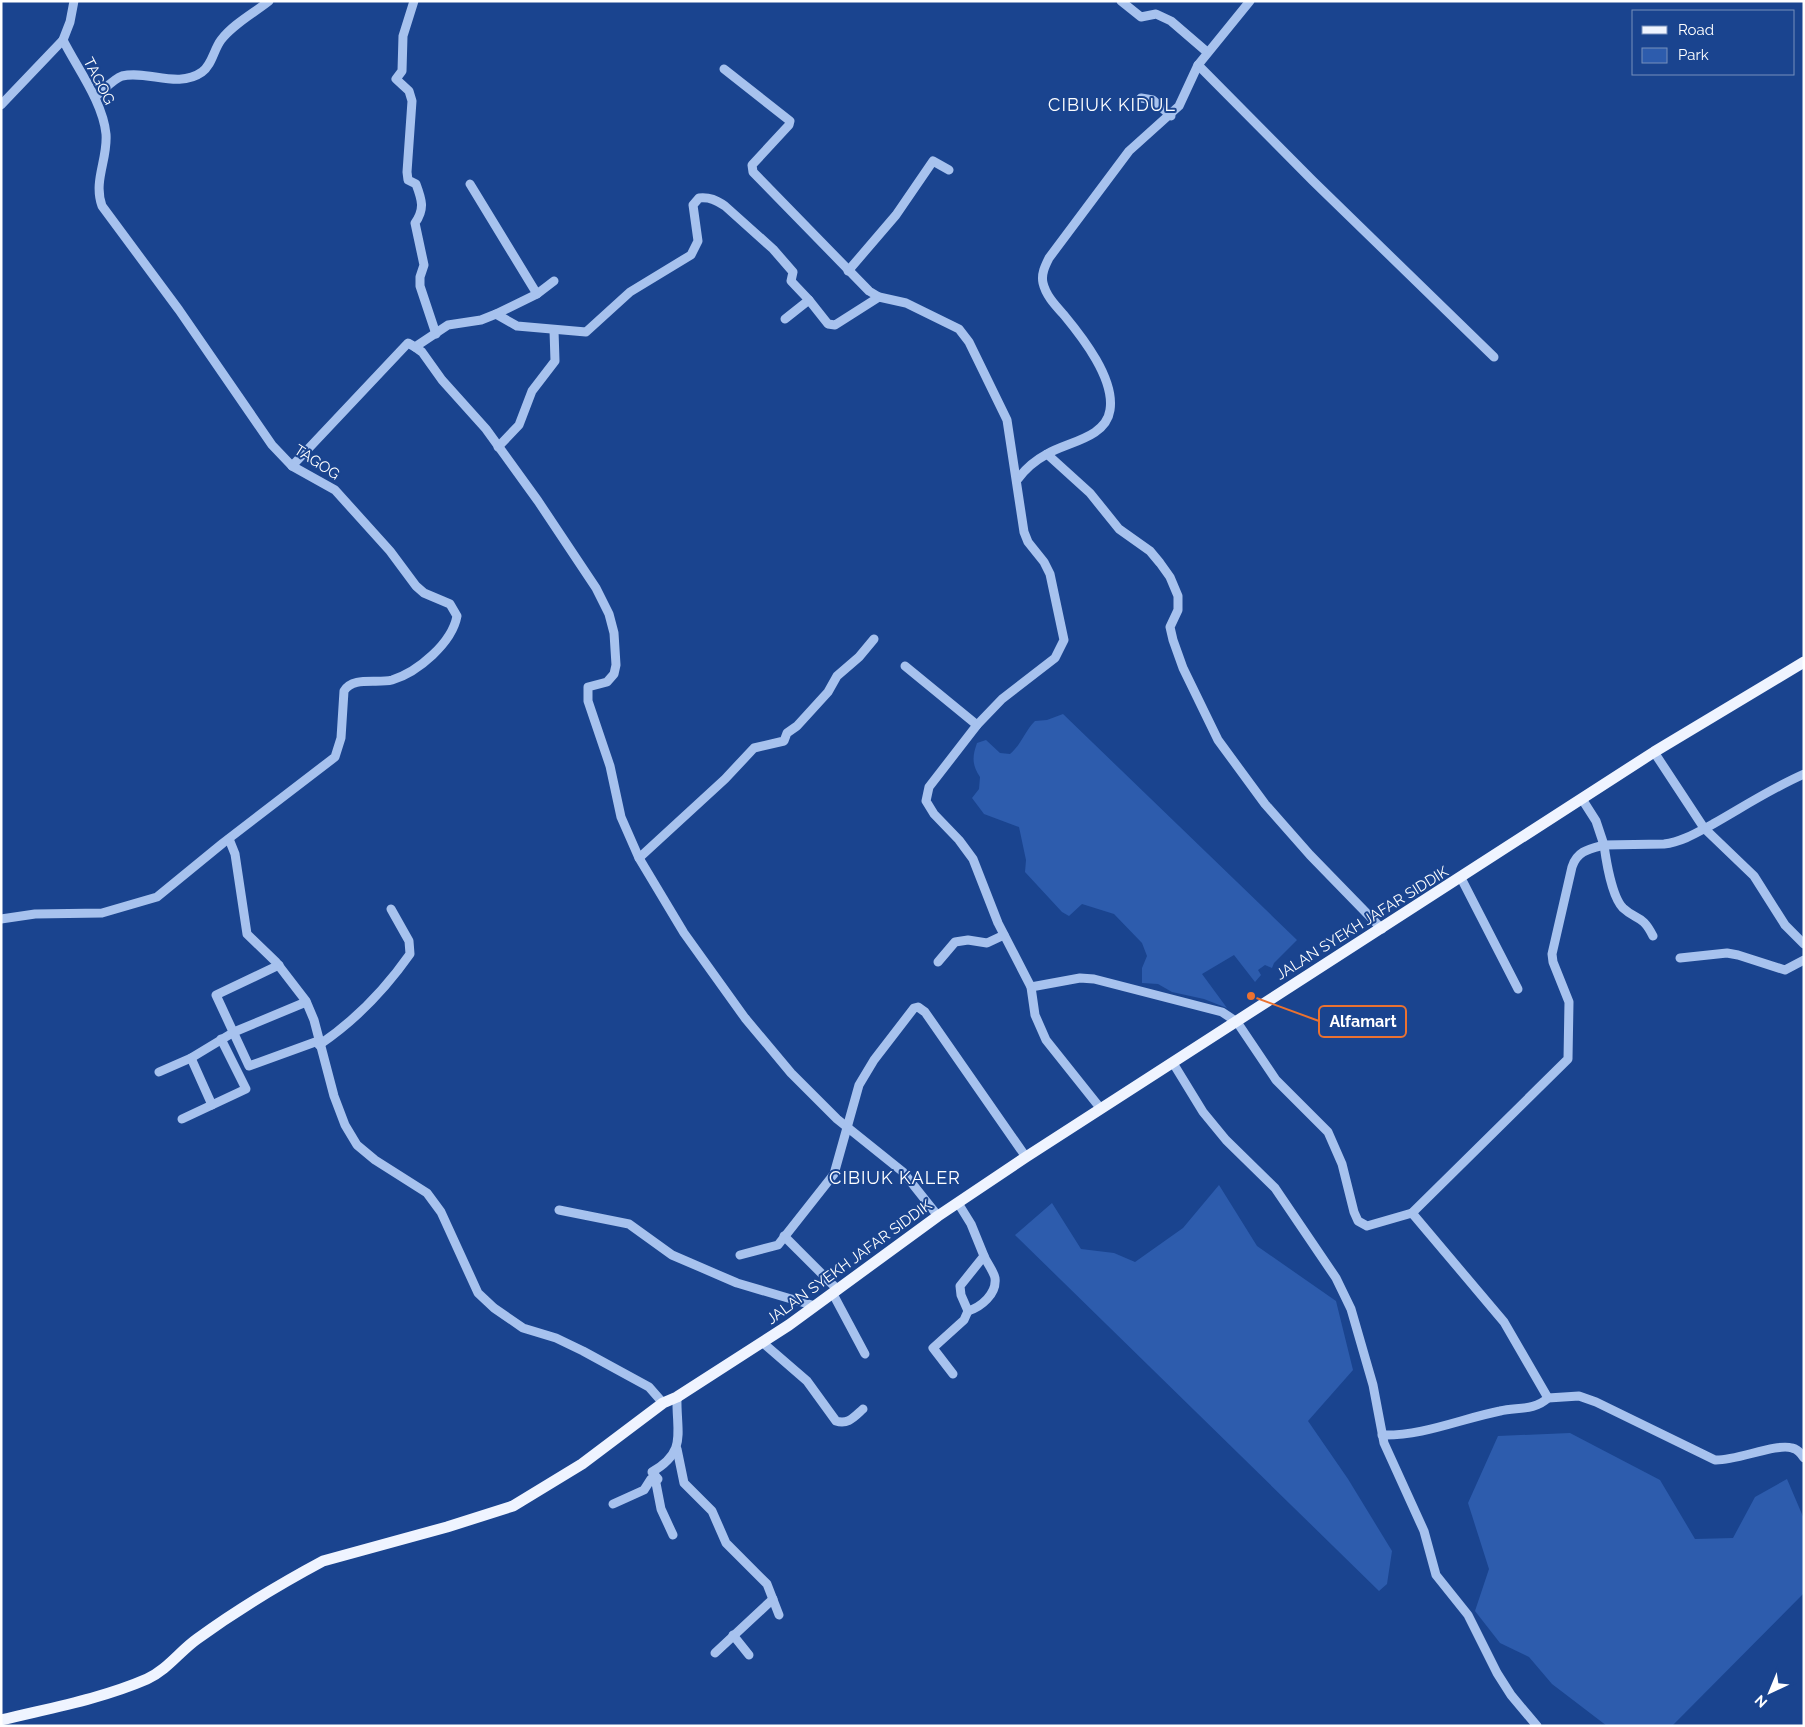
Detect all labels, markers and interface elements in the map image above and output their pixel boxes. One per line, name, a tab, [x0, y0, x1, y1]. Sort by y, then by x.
legend	[1632, 10, 1795, 75]
text: Road	[1678, 21, 1714, 39]
text: Park	[1678, 46, 1709, 64]
street label: TAGOG	[79, 54, 119, 108]
district label: CIBIUK KIDUL	[1048, 94, 1176, 115]
street label: TAGOG	[291, 441, 343, 483]
street label: JALAN SYEKH JAFAR SIDDIK	[1273, 862, 1452, 984]
callout: Alfamart	[1319, 1006, 1406, 1037]
text: Alfamart	[1329, 1012, 1397, 1031]
district label: CIBIUK KALER	[829, 1167, 961, 1188]
street label: JALAN SYEKH JAFAR SIDDIK	[763, 1196, 935, 1328]
north arrow	[1745, 1667, 1795, 1717]
text: N	[1752, 1692, 1770, 1711]

